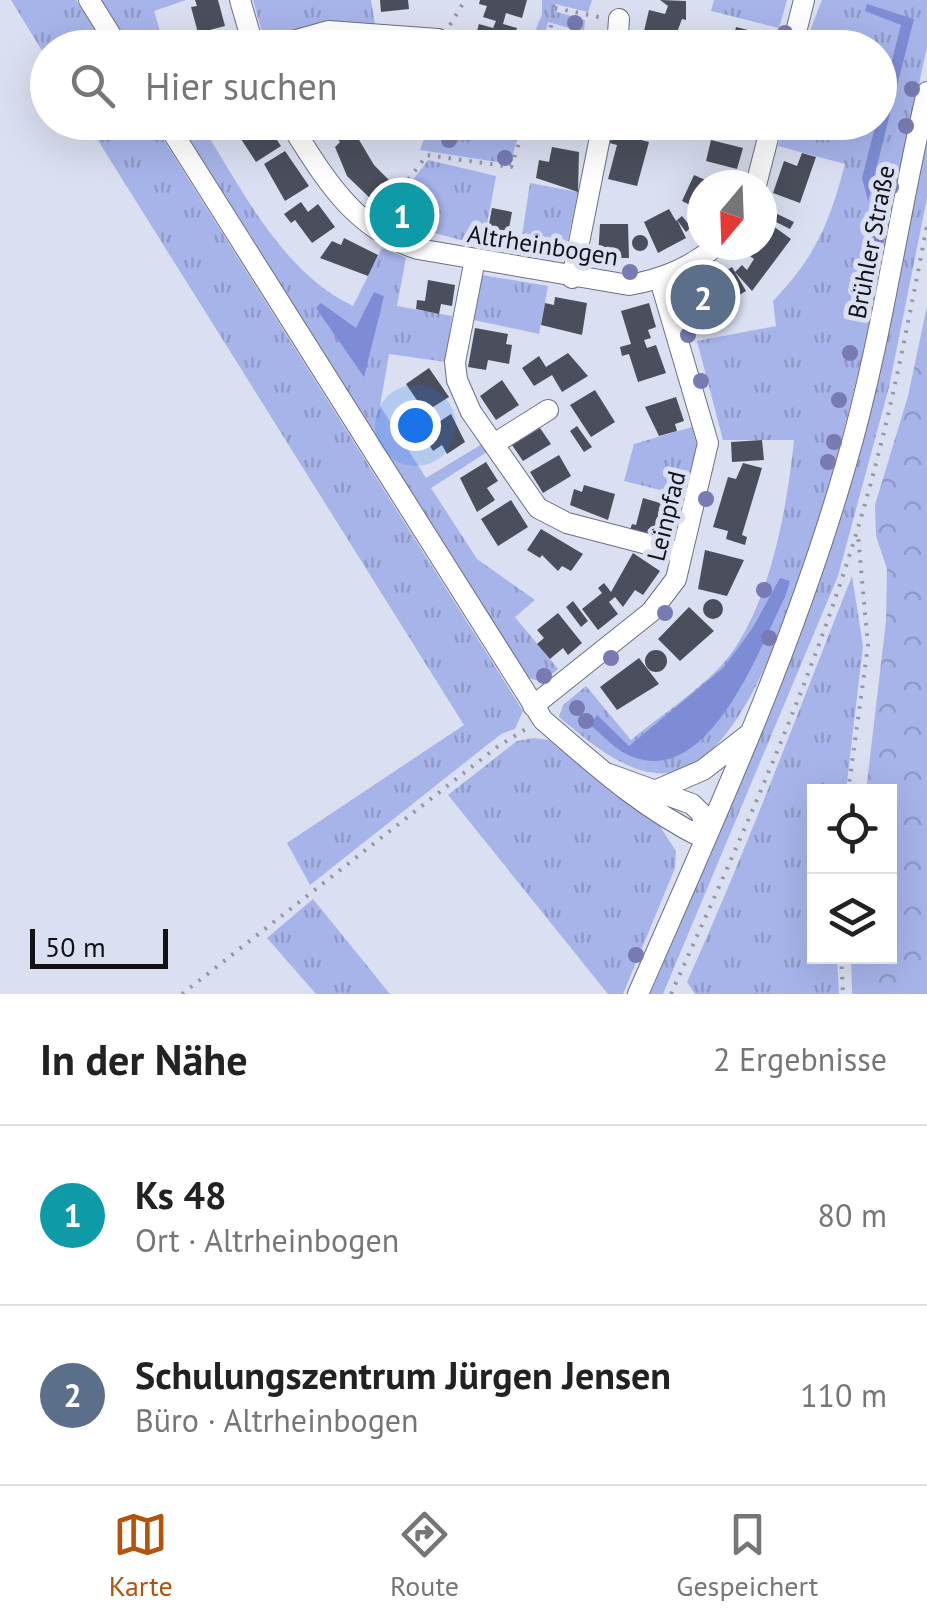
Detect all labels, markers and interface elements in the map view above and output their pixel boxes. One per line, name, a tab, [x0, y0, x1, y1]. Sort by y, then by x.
search box	[30, 30, 897, 140]
icon: search	[65, 58, 120, 113]
text: Hier suchen	[145, 61, 338, 110]
street label: Brühler Straße	[840, 163, 902, 321]
north arrow	[687, 170, 777, 260]
pin: 1	[370, 178, 434, 252]
street label: Altrheinbogen	[465, 217, 621, 273]
pin: 2	[670, 260, 736, 334]
your location	[390, 400, 441, 451]
street label: Leinpfad	[639, 468, 693, 564]
map controls	[807, 784, 897, 964]
button: locate	[807, 784, 897, 874]
button: layers	[807, 874, 897, 964]
scale bar	[30, 924, 168, 968]
text: 50 m	[45, 928, 106, 965]
text: In der Nähe	[40, 1032, 247, 1087]
text: 2 Ergebnisse	[713, 1038, 887, 1080]
text: Ks 48	[135, 1170, 227, 1219]
text: 1	[63, 1194, 82, 1236]
text: 80 m	[818, 1194, 887, 1236]
text: Ort · Altrheinbogen	[135, 1219, 399, 1261]
text: Schulungszentrum Jürgen Jensen	[135, 1350, 671, 1399]
text: 2	[63, 1374, 82, 1416]
text: 110 m	[800, 1374, 887, 1416]
text: Büro · Altrheinbogen	[135, 1399, 419, 1441]
tab: Karte	[109, 1507, 173, 1604]
tab: Route	[390, 1507, 459, 1604]
tab: Gespeichert	[676, 1507, 818, 1604]

